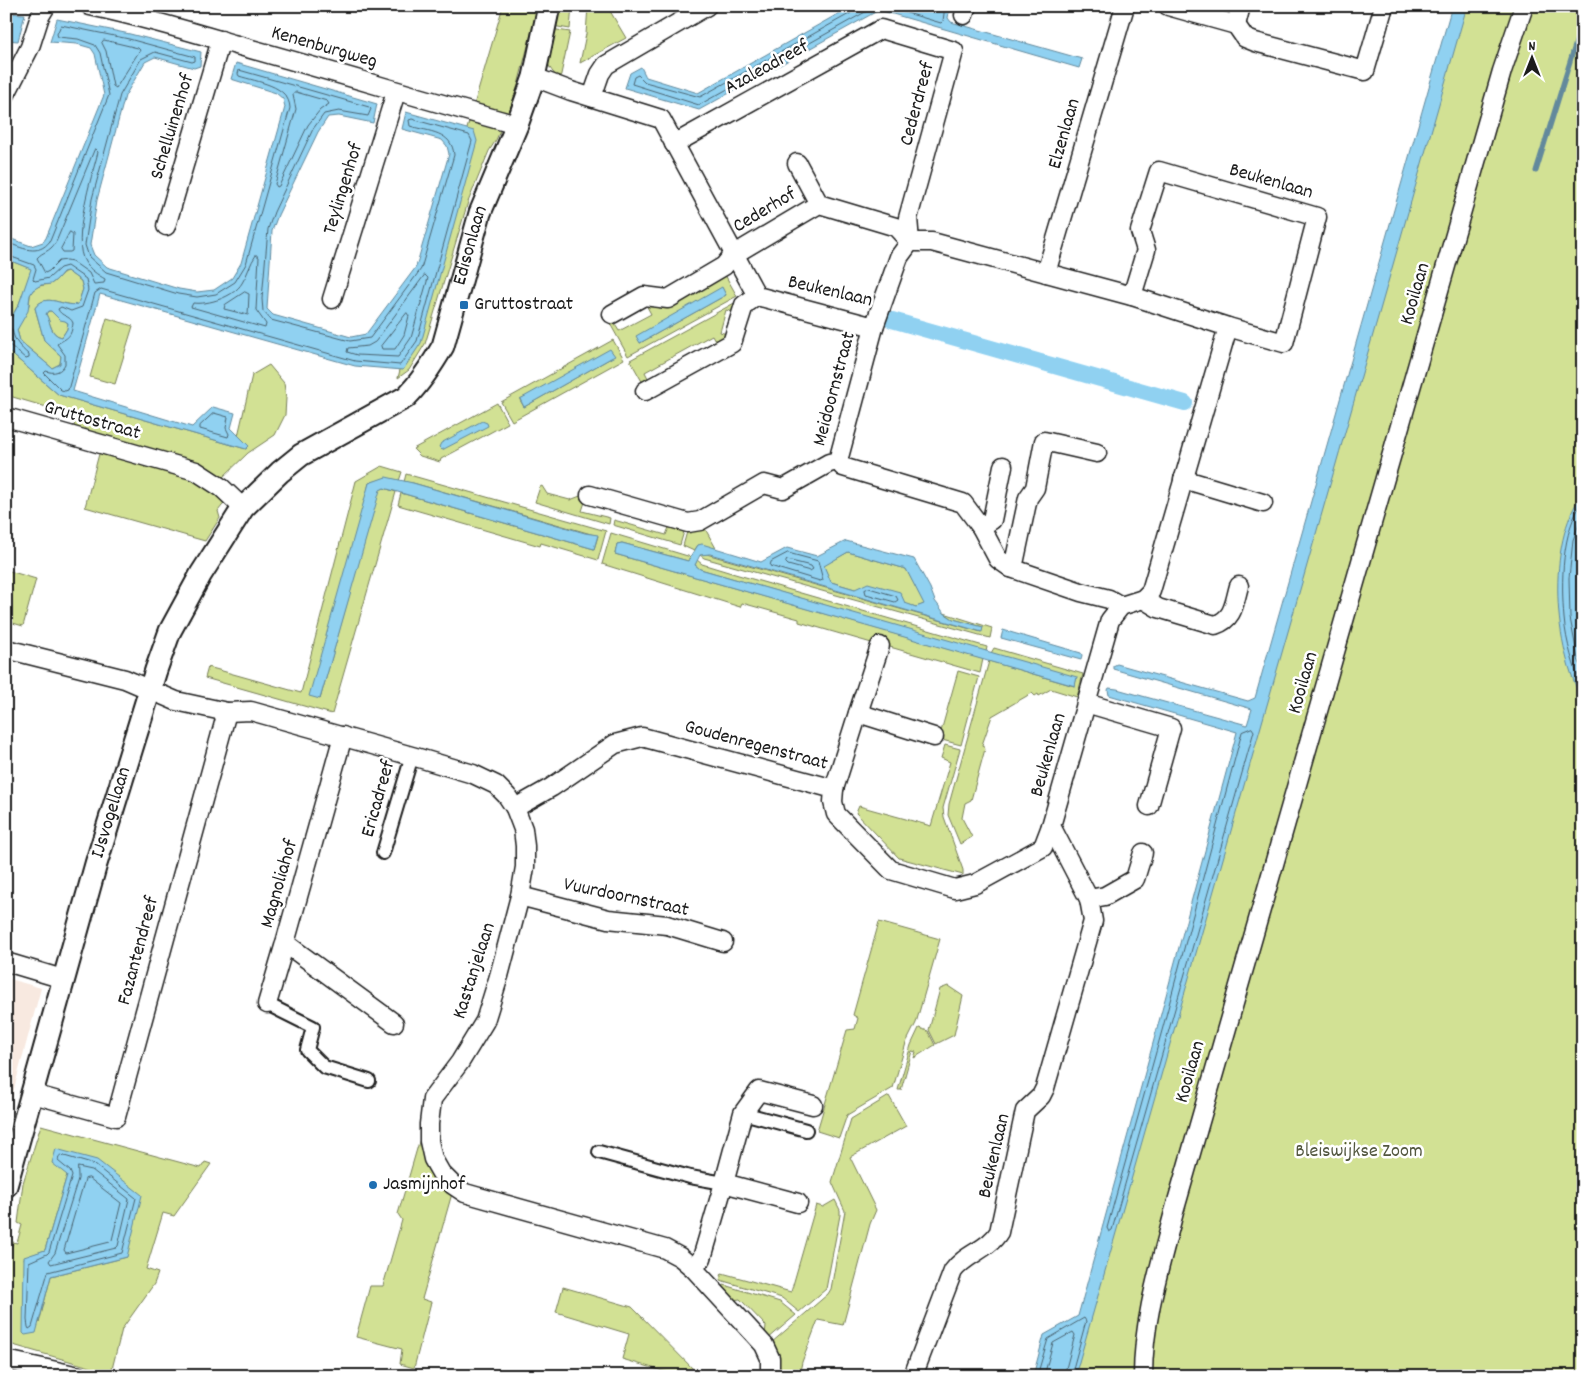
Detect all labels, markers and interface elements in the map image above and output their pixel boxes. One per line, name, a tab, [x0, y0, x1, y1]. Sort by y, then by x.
street label: Kenenburgweg	[268, 19, 380, 77]
north arrow	[1506, 32, 1556, 82]
street label: Azaleadreef	[720, 33, 815, 103]
text: N	[1529, 37, 1536, 57]
street label: Cederdreef	[893, 58, 943, 149]
street label: Schelluinenhof	[144, 70, 203, 183]
street label: Elzenlaan	[1042, 95, 1088, 173]
street label: Teylingenhof	[317, 139, 371, 238]
street label: Beukenlaan	[1226, 157, 1316, 207]
street label: Cederhof	[728, 181, 803, 241]
street label: Edisonlaan	[447, 201, 496, 289]
street label: Kooilaan	[1394, 260, 1438, 328]
street label: Beukenlaan	[785, 269, 875, 315]
place label: Gruttostraat	[474, 291, 573, 319]
marker: Gruttostraat	[458, 299, 470, 311]
street label: Meidoornstraat	[806, 329, 864, 449]
street label: Gruttostraat	[40, 394, 144, 448]
street label: Kooilaan	[1282, 649, 1326, 717]
street label: Beukenlaan	[1024, 710, 1074, 800]
street label: Goudenregenstraat	[681, 713, 831, 779]
street label: Ericadreef	[355, 756, 404, 841]
street label: IJsvogellaan	[85, 764, 139, 862]
street label: Magnoliahof	[254, 836, 306, 932]
street label: Vuurdoornstraat	[561, 871, 691, 925]
street label: Fazantendreef	[111, 893, 167, 1008]
street label: Kastanjelaan	[446, 919, 504, 1023]
street label: Kooilaan	[1169, 1038, 1213, 1106]
street label: Beukenlaan	[972, 1111, 1018, 1201]
park label: Bleiswijkse Zoom	[1295, 1138, 1423, 1166]
place label: Jasmijnhof	[383, 1171, 466, 1199]
marker: Jasmijnhof	[367, 1179, 379, 1191]

